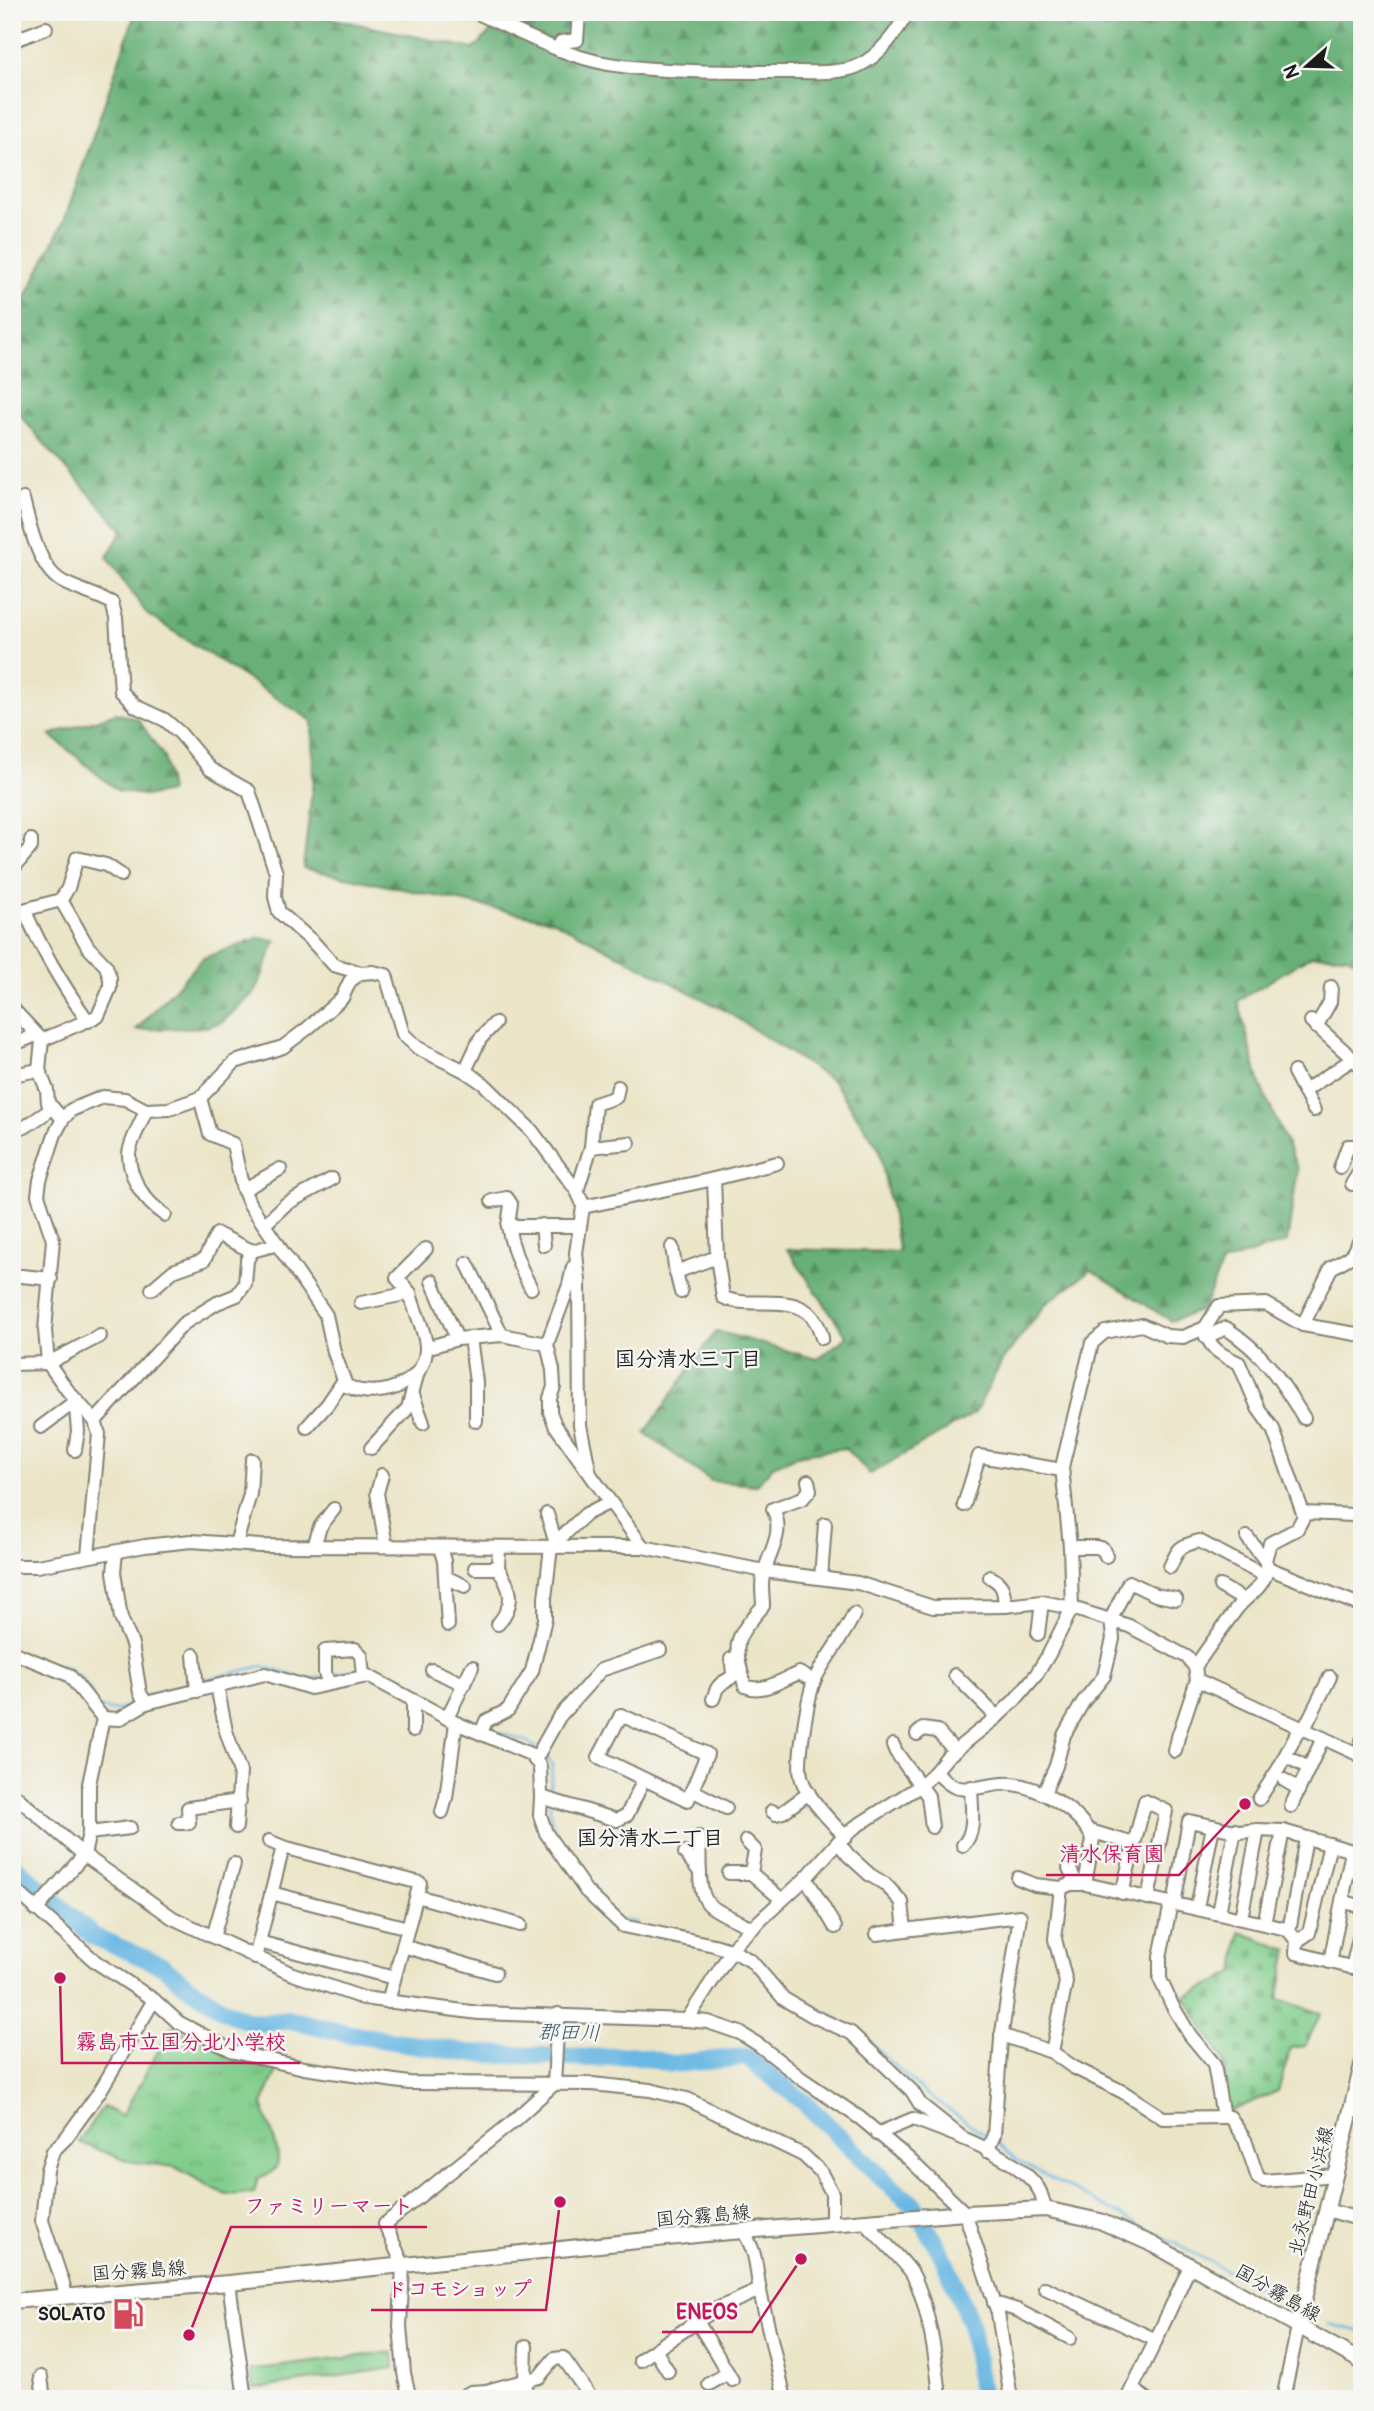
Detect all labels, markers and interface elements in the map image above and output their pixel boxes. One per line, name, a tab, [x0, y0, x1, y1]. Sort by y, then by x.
north arrow	[1272, 32, 1342, 102]
text: N	[1278, 61, 1305, 82]
district label: 国分清水三丁目	[615, 1346, 762, 1373]
district label: 国分清水二丁目	[577, 1825, 724, 1852]
callout: 清水保育園	[1046, 1833, 1179, 1875]
text: 清水保育園	[1060, 1841, 1165, 1868]
water label: 郡田川	[537, 2019, 601, 2047]
callout: 霧島市立国分北小学校	[62, 2021, 300, 2063]
text: 霧島市立国分北小学校	[76, 2029, 286, 2056]
street label: 北永野田小浜線	[1283, 2124, 1339, 2258]
callout: ファミリーマート	[231, 2185, 427, 2227]
text: ファミリーマート	[245, 2193, 413, 2220]
street label: 国分霧島線	[655, 2200, 751, 2232]
street label: 国分霧島線	[91, 2256, 187, 2286]
street label: 国分霧島線	[1231, 2259, 1325, 2327]
callout: ドコモショップ	[371, 2268, 546, 2310]
text: ドコモショップ	[386, 2276, 532, 2303]
callout: ENEOS	[662, 2290, 752, 2332]
fuel station icon: SOLATO	[111, 2297, 145, 2331]
text: ENEOS	[676, 2299, 738, 2326]
place label: SOLATO	[38, 2302, 105, 2326]

